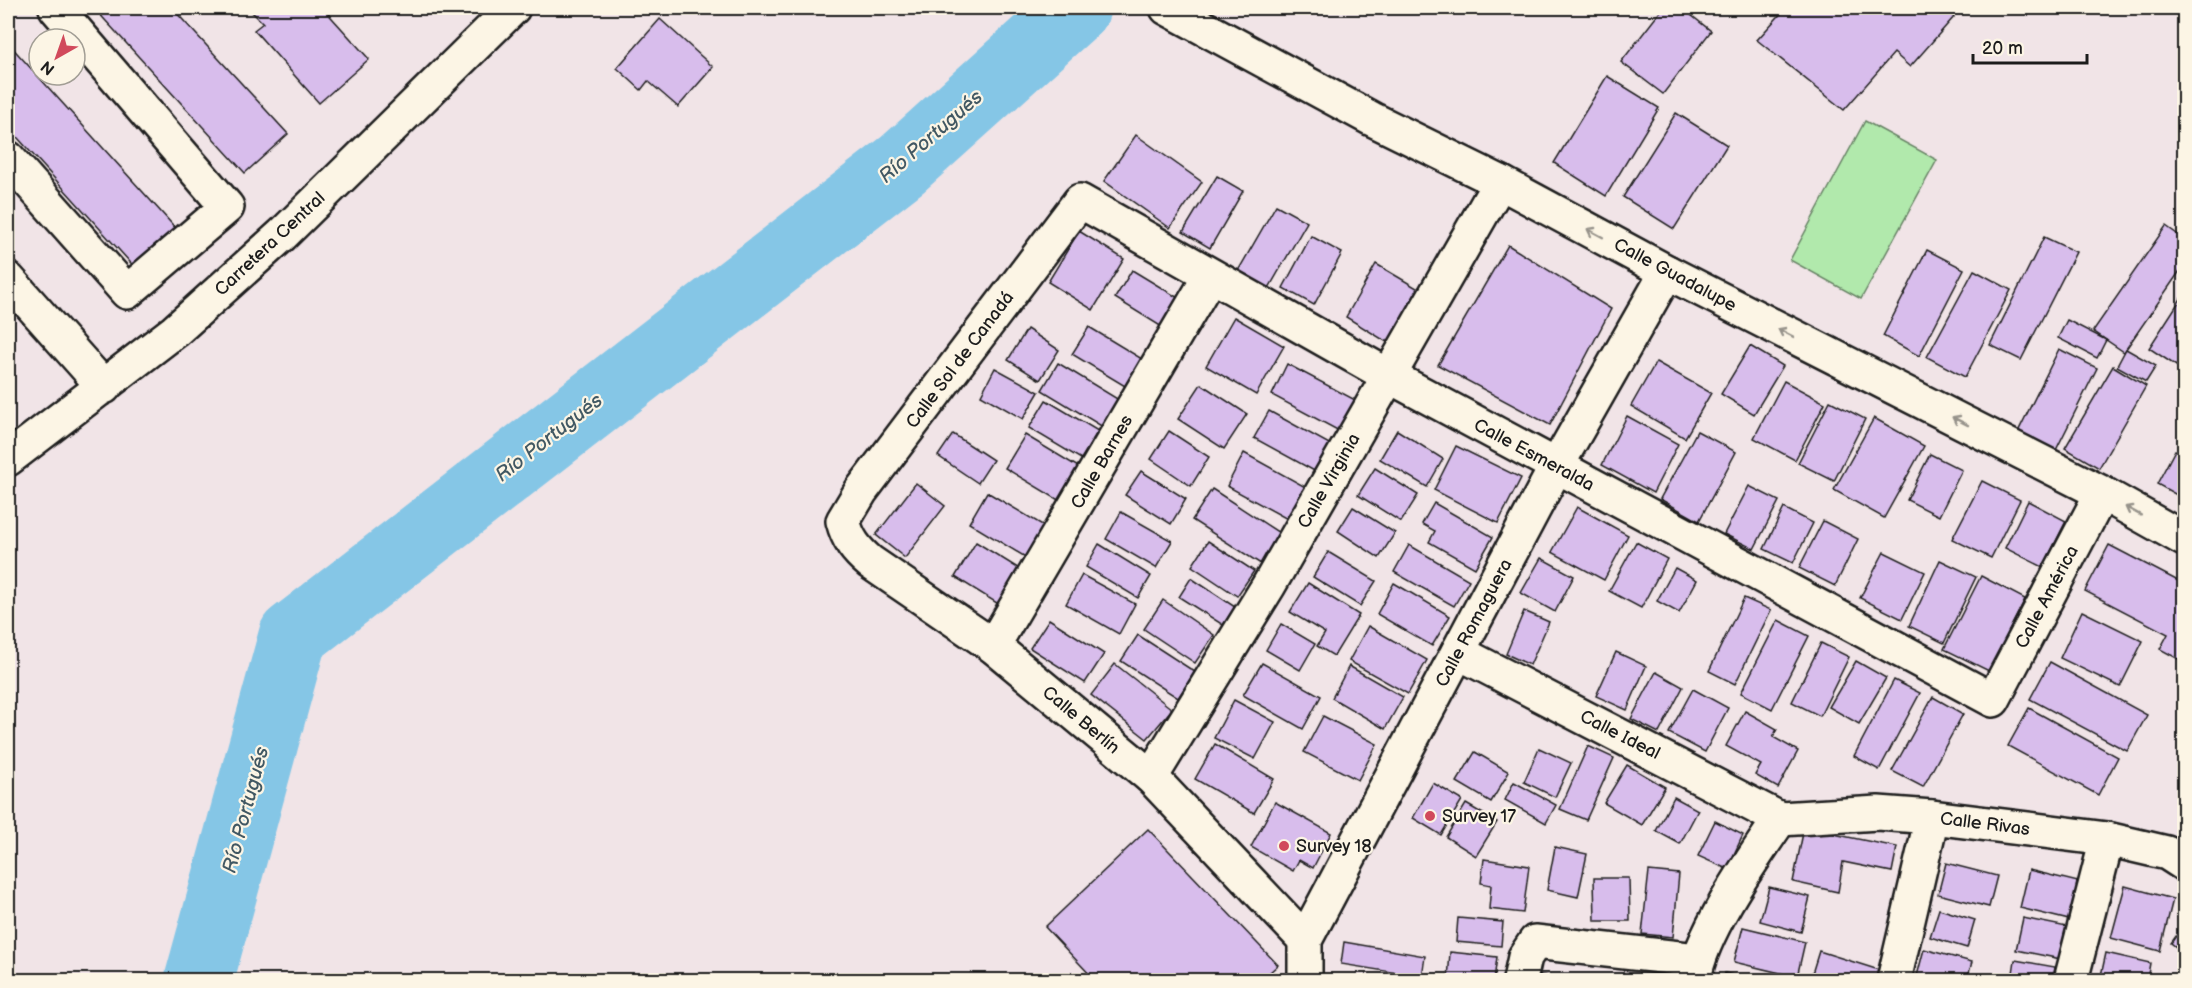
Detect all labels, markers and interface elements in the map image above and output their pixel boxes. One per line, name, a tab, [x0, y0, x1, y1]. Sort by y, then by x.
north arrow	[27, 27, 87, 87]
scale bar	[1973, 27, 2087, 65]
text: 20 m	[1982, 38, 2023, 59]
text: N	[38, 56, 59, 78]
water label: Río Portugués	[874, 85, 988, 189]
street label: Carretera Central	[211, 188, 329, 300]
one-way arrow	[1587, 227, 1604, 239]
street label: Calle Guadalupe	[1610, 234, 1740, 316]
street label: Calle Sol de Canadá	[902, 288, 1018, 432]
one-way arrow	[1778, 327, 1796, 338]
water label: Río Portugués	[491, 389, 607, 487]
street label: Calle Barnes	[1067, 411, 1137, 513]
street label: Calle Esmeralda	[1470, 414, 1598, 496]
one-way arrow	[1952, 415, 1970, 426]
street label: Calle Virginia	[1293, 430, 1365, 532]
one-way arrow	[2125, 504, 2142, 516]
street label: Calle América	[2011, 542, 2083, 652]
street label: Calle Romaguera	[1431, 555, 1517, 691]
street label: Calle Berlín	[1038, 682, 1124, 758]
street label: Calle Ideal	[1576, 706, 1664, 764]
water label: Río Portugués	[218, 744, 274, 876]
place label: Survey 17	[1442, 806, 1516, 827]
street label: Calle Rivas	[1939, 808, 2031, 840]
marker: Survey 17	[1423, 809, 1437, 823]
place label: Survey 18	[1296, 836, 1372, 857]
marker: Survey 18	[1277, 839, 1291, 853]

